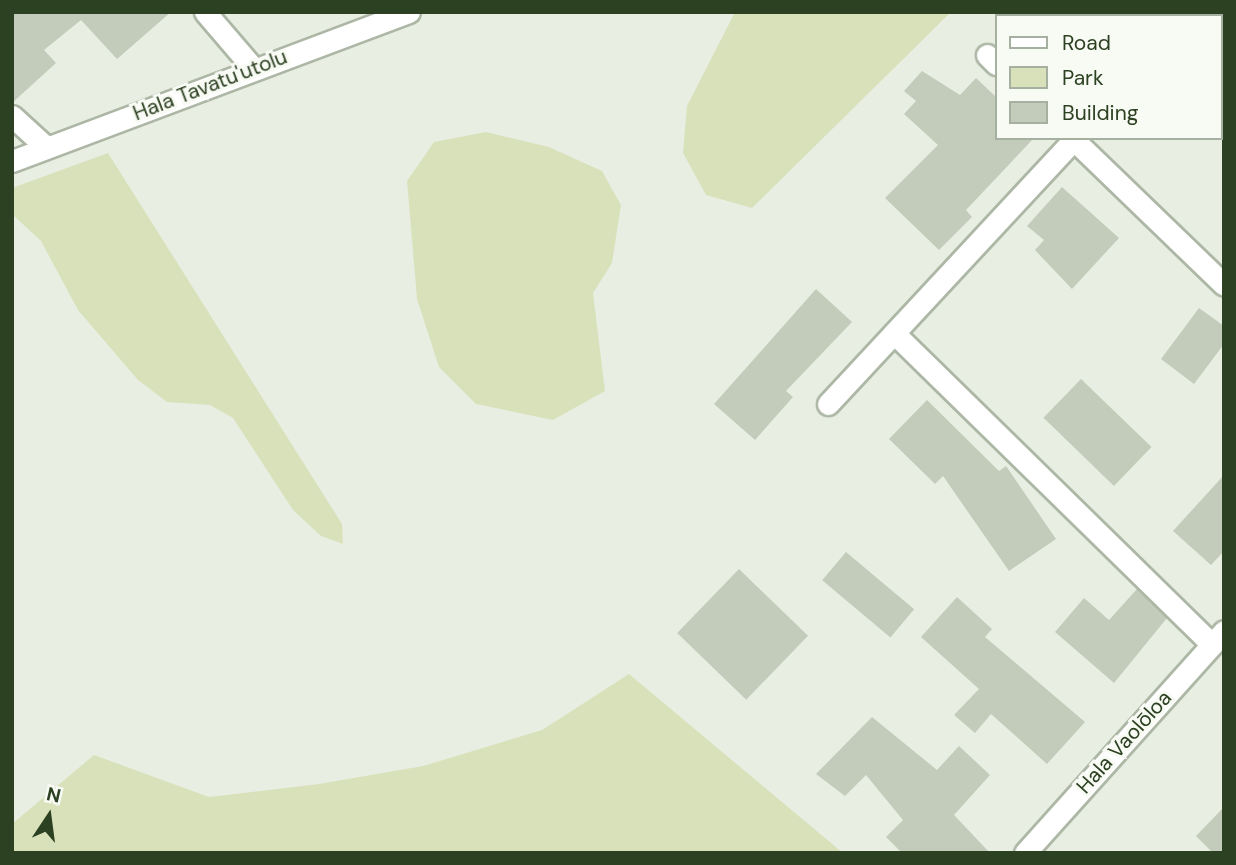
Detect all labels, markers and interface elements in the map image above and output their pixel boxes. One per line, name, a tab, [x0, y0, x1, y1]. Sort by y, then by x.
legend	[995, 14, 1222, 140]
text: Road	[1062, 29, 1111, 57]
street label: Hala Tavatu'utolu	[129, 44, 291, 126]
text: Park	[1062, 64, 1103, 92]
text: Building	[1062, 99, 1138, 127]
street label: Hala Vaolōloa	[1071, 685, 1177, 799]
north arrow	[14, 781, 84, 851]
text: N	[44, 781, 63, 809]

